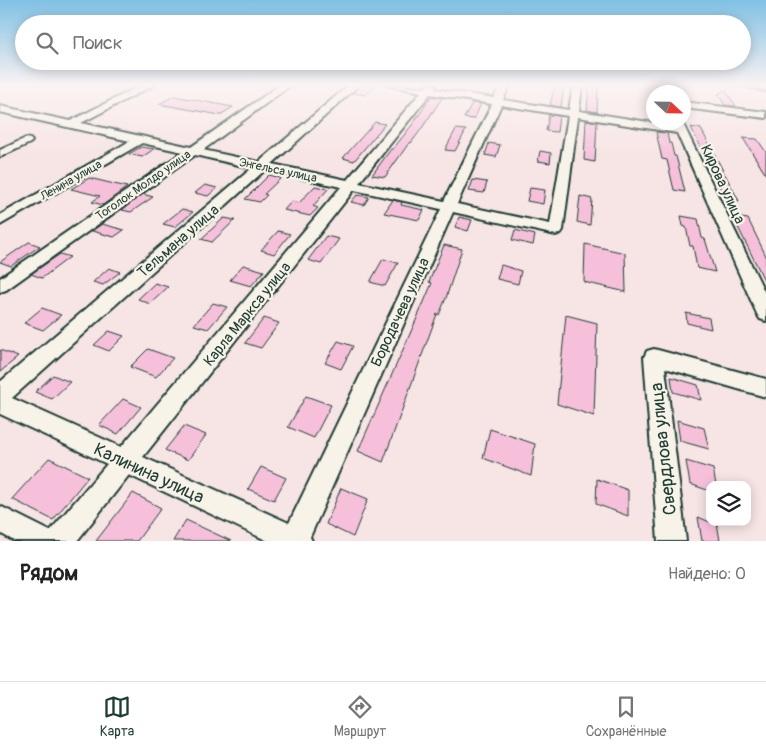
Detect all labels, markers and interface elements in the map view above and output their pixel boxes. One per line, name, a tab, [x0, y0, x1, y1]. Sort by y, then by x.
search box	[15, 15, 751, 70]
icon: search	[33, 29, 61, 57]
text: Поиск	[73, 31, 123, 55]
north arrow	[646, 85, 691, 130]
street label: Кирова улица	[696, 141, 749, 227]
street label: Тоголок Молдо улица	[93, 147, 194, 224]
street label: Энгельса улица	[238, 155, 319, 186]
street label: Ленина улица	[37, 157, 105, 205]
street label: Тельмана улица	[133, 201, 223, 282]
street label: Бородачева улица	[367, 255, 434, 370]
street label: Карла Маркса улица	[200, 258, 295, 370]
street label: Свердлова улица	[645, 382, 682, 516]
street label: Калинина улица	[90, 438, 208, 509]
map controls	[706, 481, 751, 526]
button: layers	[706, 481, 751, 526]
text: Рядом	[20, 560, 78, 587]
text: Найдено: 0	[668, 564, 746, 584]
tab: Карта	[100, 693, 134, 740]
tab: Маршрут	[334, 693, 386, 740]
tab: Сохранённые	[586, 693, 666, 740]

